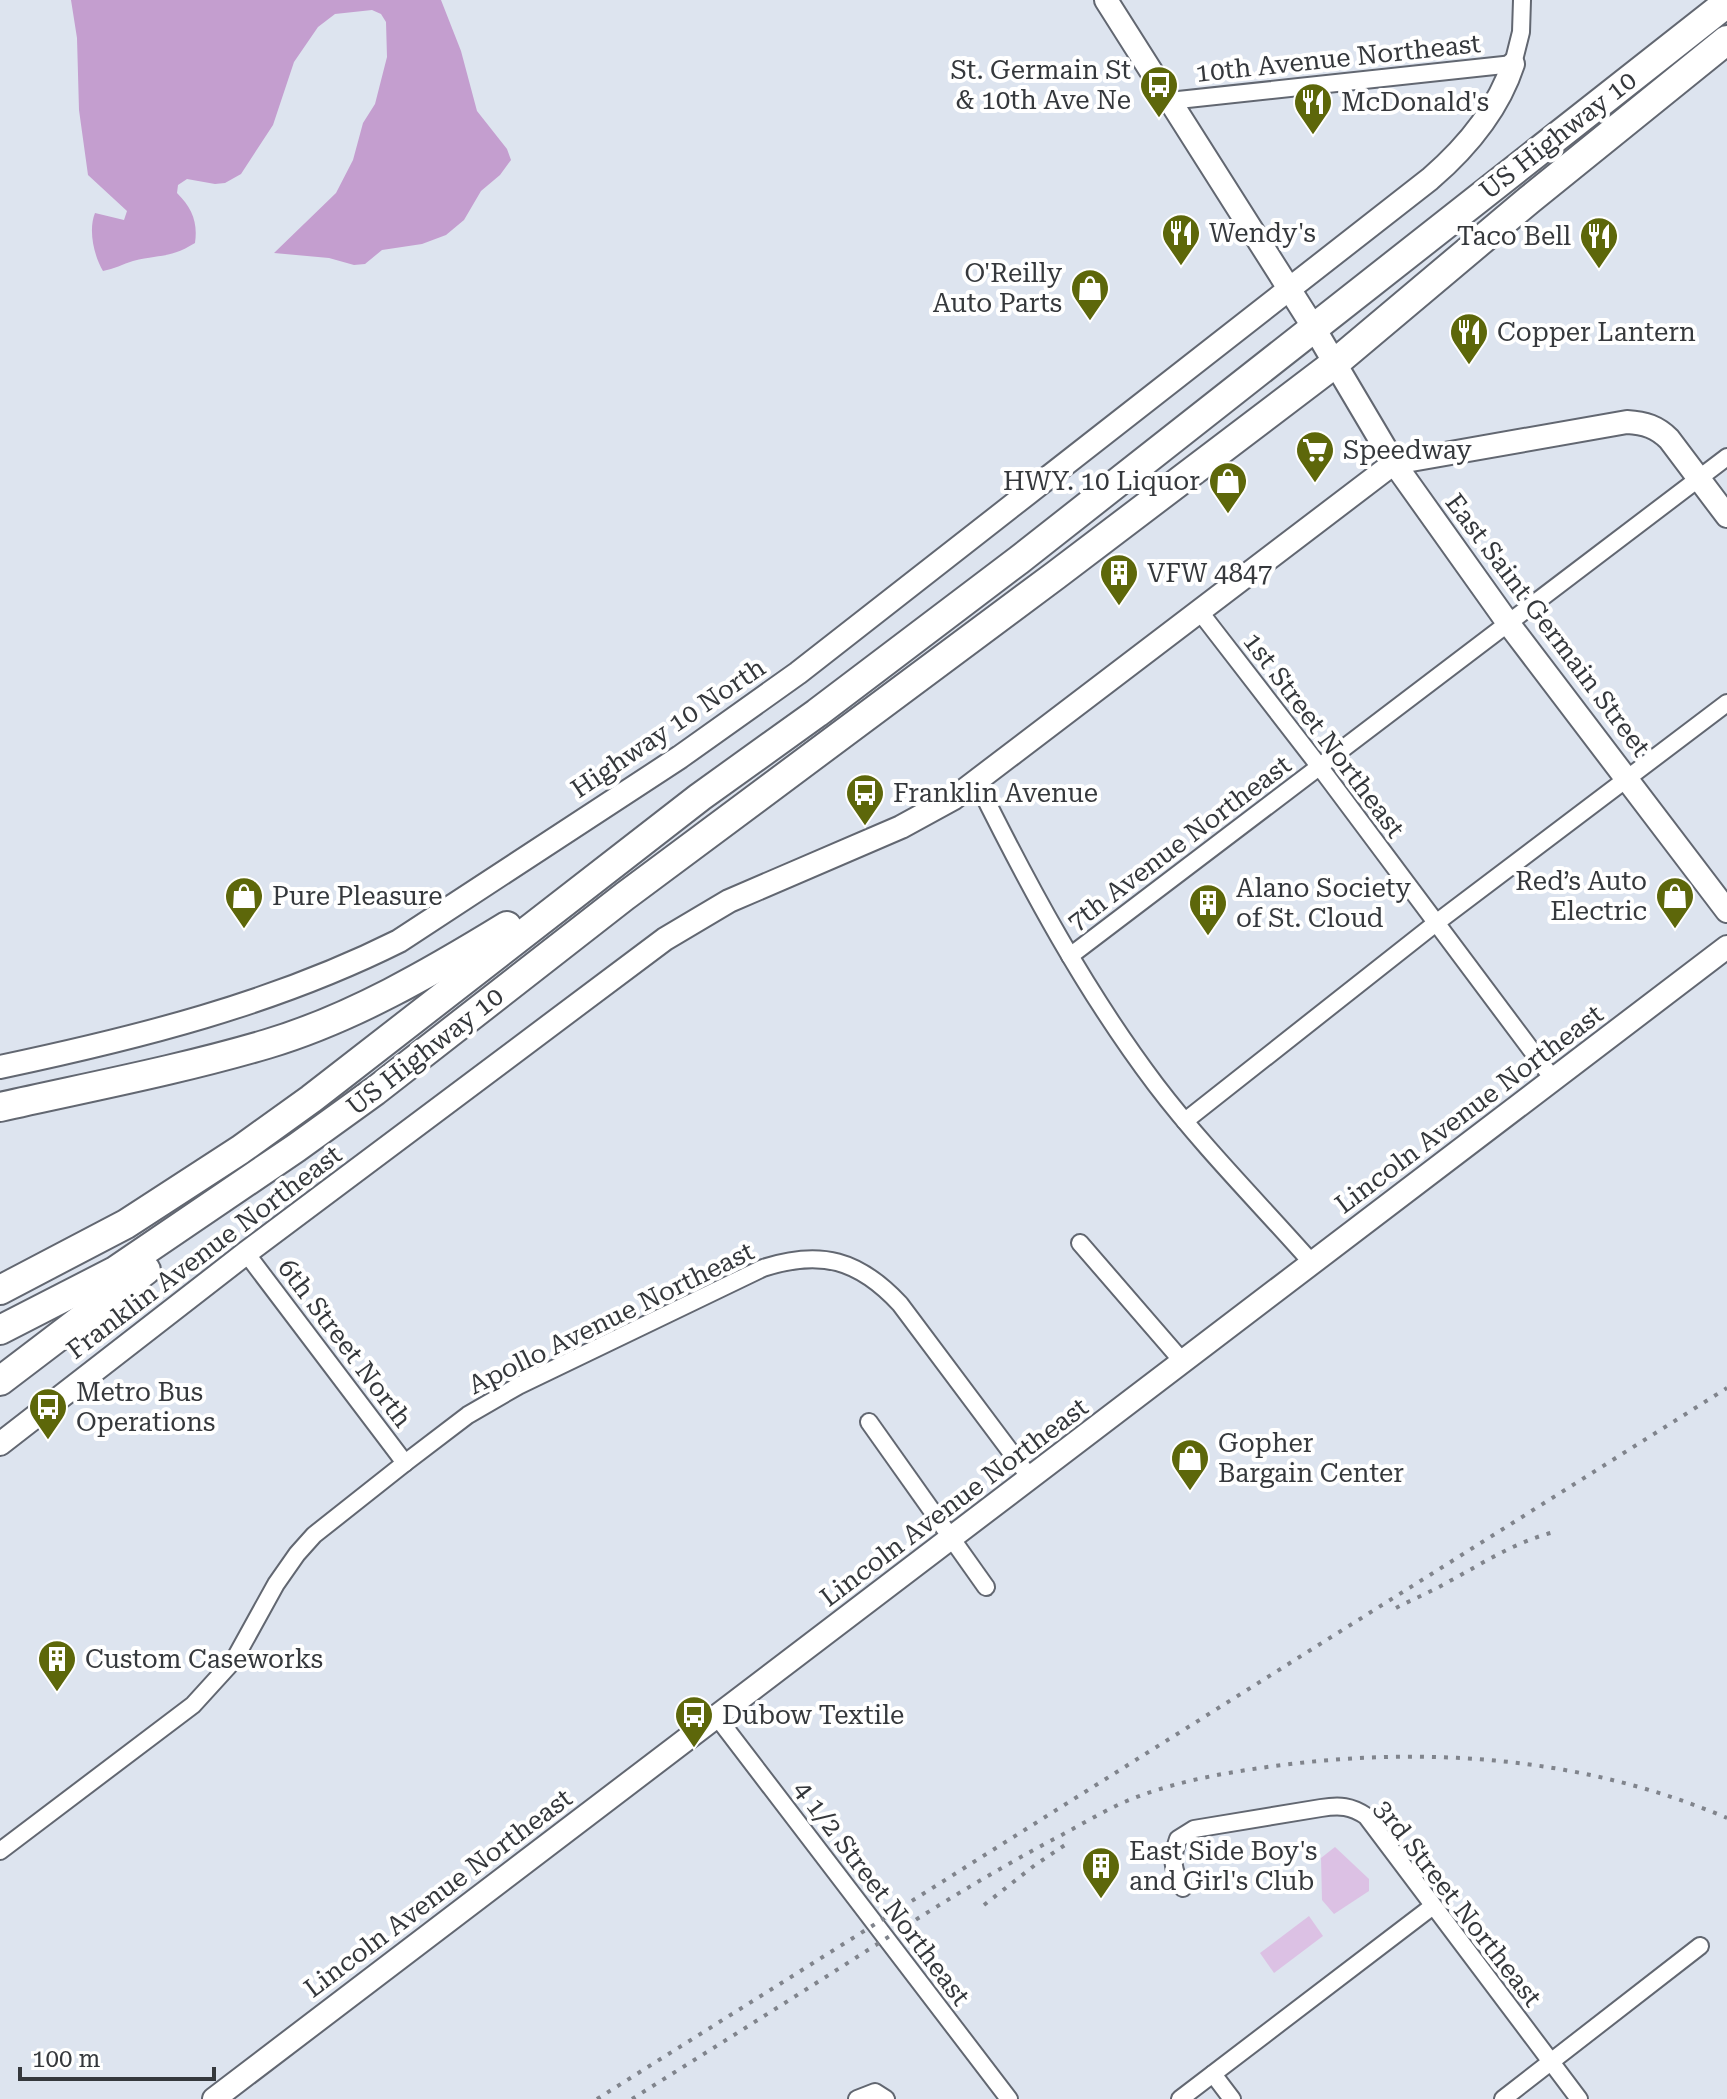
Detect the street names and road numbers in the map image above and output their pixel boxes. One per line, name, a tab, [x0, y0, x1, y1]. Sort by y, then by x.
street label: 10th Avenue Northeast	[1194, 28, 1482, 88]
street label: US Highway 10	[1474, 65, 1642, 205]
street label: East Saint Germain Street	[1439, 488, 1657, 762]
street label: 1st Street Northeast	[1237, 627, 1411, 844]
street label: Highway 10 North	[565, 652, 771, 804]
street label: 7th Avenue Northeast	[1061, 749, 1297, 937]
street label: US Highway 10	[341, 981, 509, 1121]
street label: Lincoln Avenue Northeast	[1329, 998, 1609, 1219]
street label: Franklin Avenue Northeast	[61, 1139, 347, 1365]
street label: Apollo Avenue Northeast	[463, 1236, 759, 1400]
street label: 6th Street North	[272, 1253, 418, 1433]
street label: Lincoln Avenue Northeast	[814, 1391, 1094, 1612]
street label: 4 1/2 Street Northeast	[788, 1775, 976, 2011]
street label: Lincoln Avenue Northeast	[298, 1782, 578, 2003]
street label: 3rd Street Northeast	[1368, 1794, 1548, 2012]

